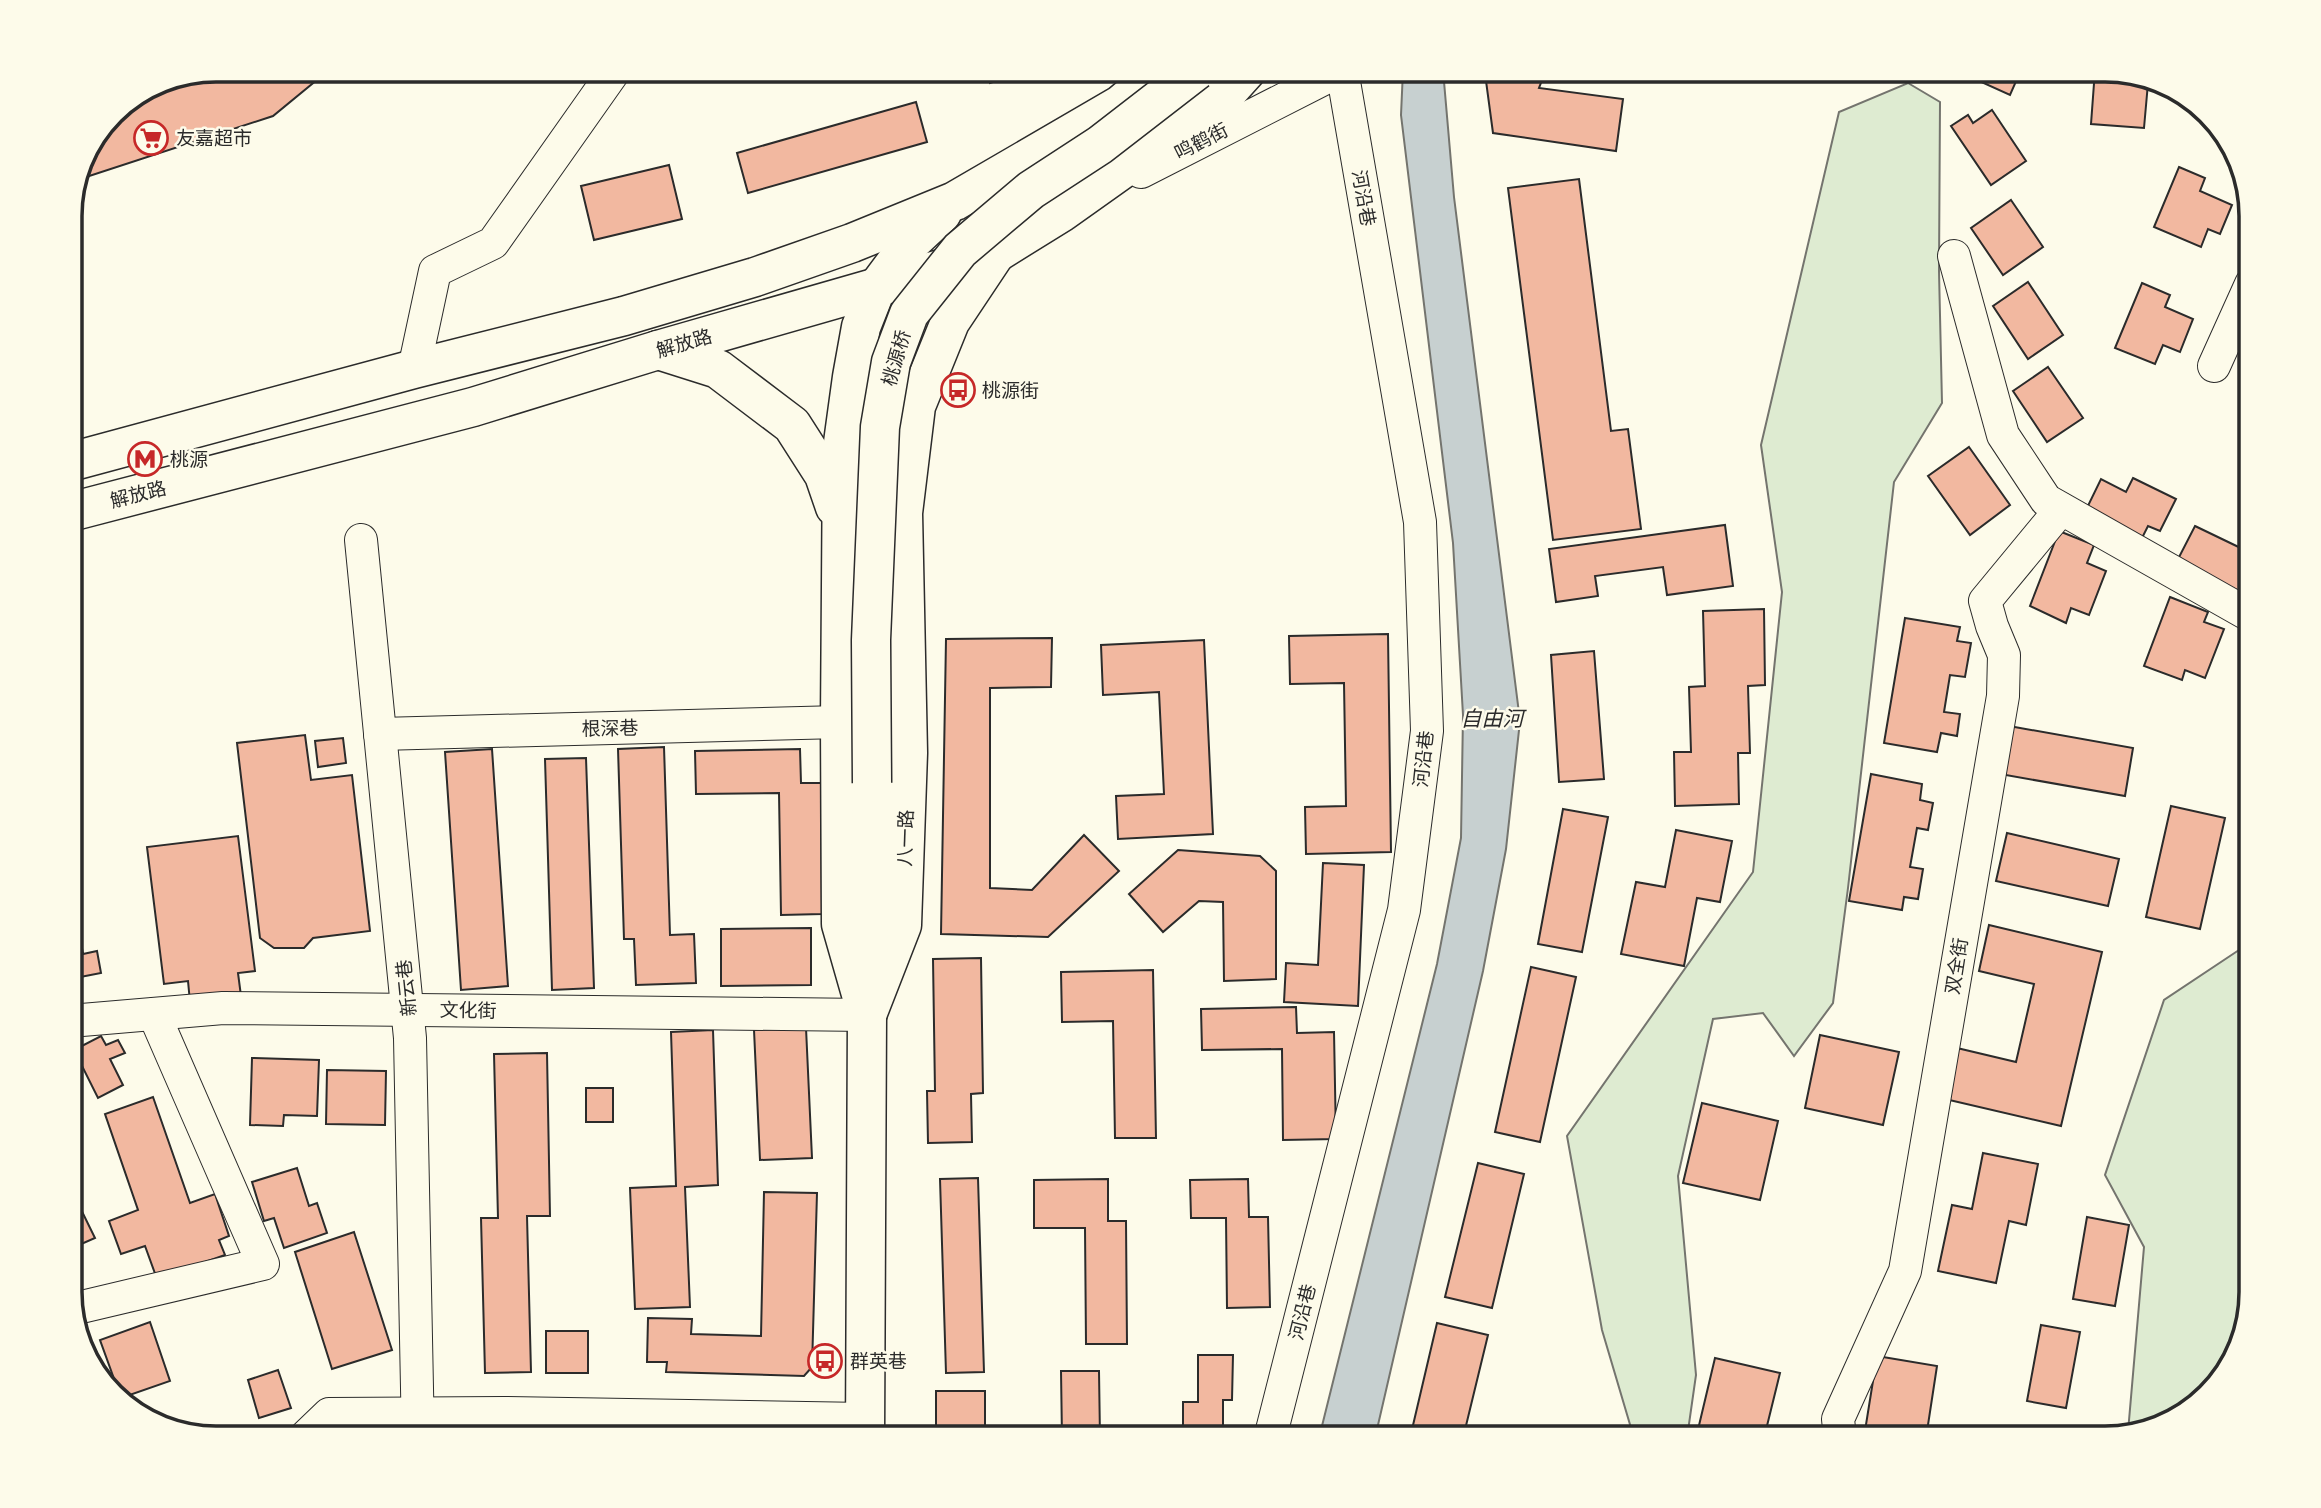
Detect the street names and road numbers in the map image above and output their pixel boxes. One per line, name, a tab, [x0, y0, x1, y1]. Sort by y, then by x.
street label: 鸣鹤街	[1171, 118, 1232, 165]
street label: 河沿巷	[1347, 168, 1380, 228]
street label: 解放路	[654, 325, 715, 362]
street label: 桃源桥	[878, 328, 915, 389]
street label: 解放路	[108, 476, 169, 513]
street label: 根深巷	[581, 717, 639, 740]
street label: 河沿巷	[1409, 729, 1438, 789]
street label: 八一路	[893, 809, 918, 867]
street label: 双全街	[1941, 936, 1972, 996]
street label: 新云巷	[392, 958, 421, 1018]
street label: 文化街	[439, 999, 497, 1022]
street label: 河沿巷	[1284, 1282, 1321, 1343]

